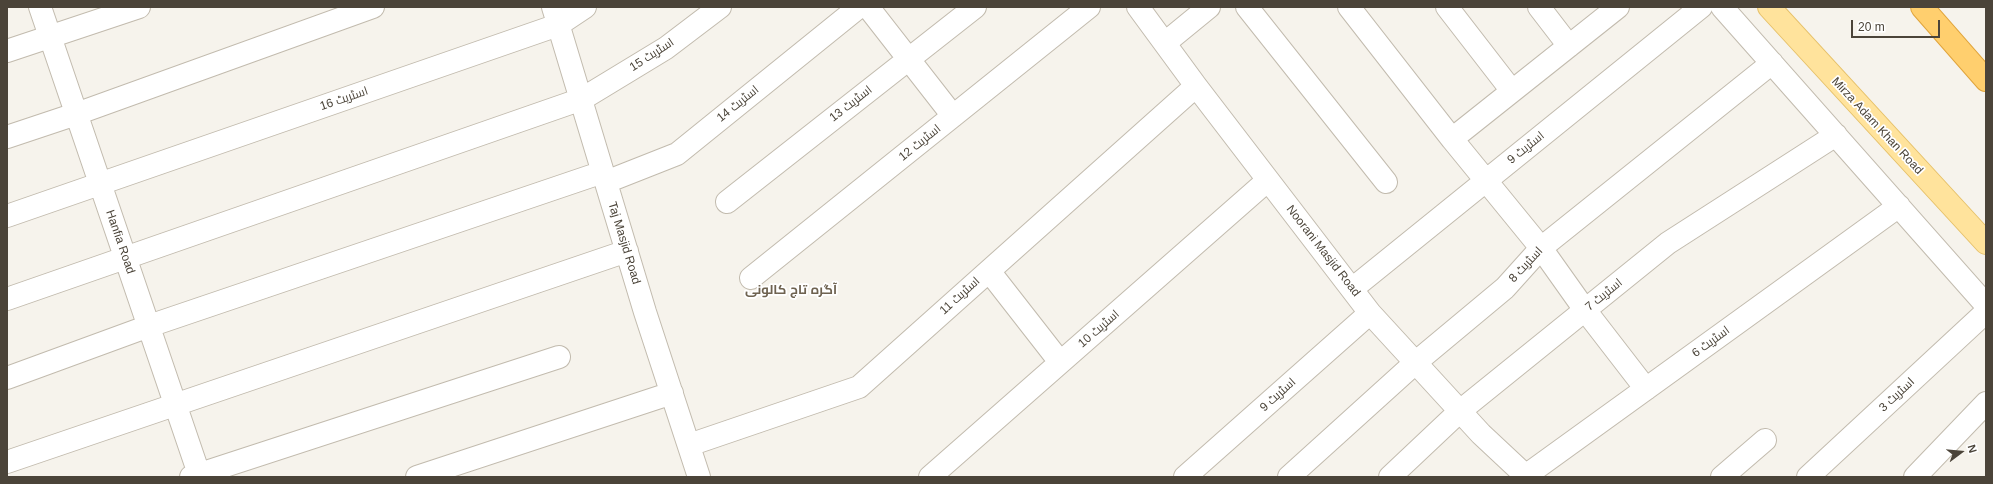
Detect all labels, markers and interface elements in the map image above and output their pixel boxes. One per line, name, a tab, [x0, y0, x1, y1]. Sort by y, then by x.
scale bar	[1853, 12, 1942, 38]
text: 20 m	[1858, 20, 1885, 34]
street label: اسٹریٹ 15	[627, 35, 677, 75]
street label: Mirza Adam Khan Road	[1828, 75, 1926, 177]
street label: اسٹریٹ 14	[714, 83, 762, 125]
street label: اسٹریٹ 13	[827, 83, 875, 125]
street label: اسٹریٹ 16	[318, 84, 370, 114]
street label: اسٹریٹ 12	[896, 122, 944, 164]
street label: اسٹریٹ 9	[1505, 129, 1547, 167]
street label: Taj Masjid Road	[605, 200, 643, 286]
street label: Noorani Masjid Road	[1283, 202, 1363, 300]
street label: Hanfia Road	[102, 208, 138, 276]
street label: اسٹریٹ 8	[1506, 244, 1546, 286]
street label: اسٹریٹ 11	[937, 274, 983, 318]
street label: اسٹریٹ 7	[1583, 276, 1625, 314]
district label: آگرہ تاج کالونی	[745, 282, 837, 298]
street label: اسٹریٹ 10	[1075, 307, 1123, 351]
street label: اسٹریٹ 6	[1689, 323, 1733, 361]
street label: اسٹریٹ 9	[1257, 375, 1299, 415]
street label: اسٹریٹ 3	[1876, 375, 1918, 415]
north arrow	[1941, 432, 1981, 472]
text: N	[1966, 443, 1979, 454]

